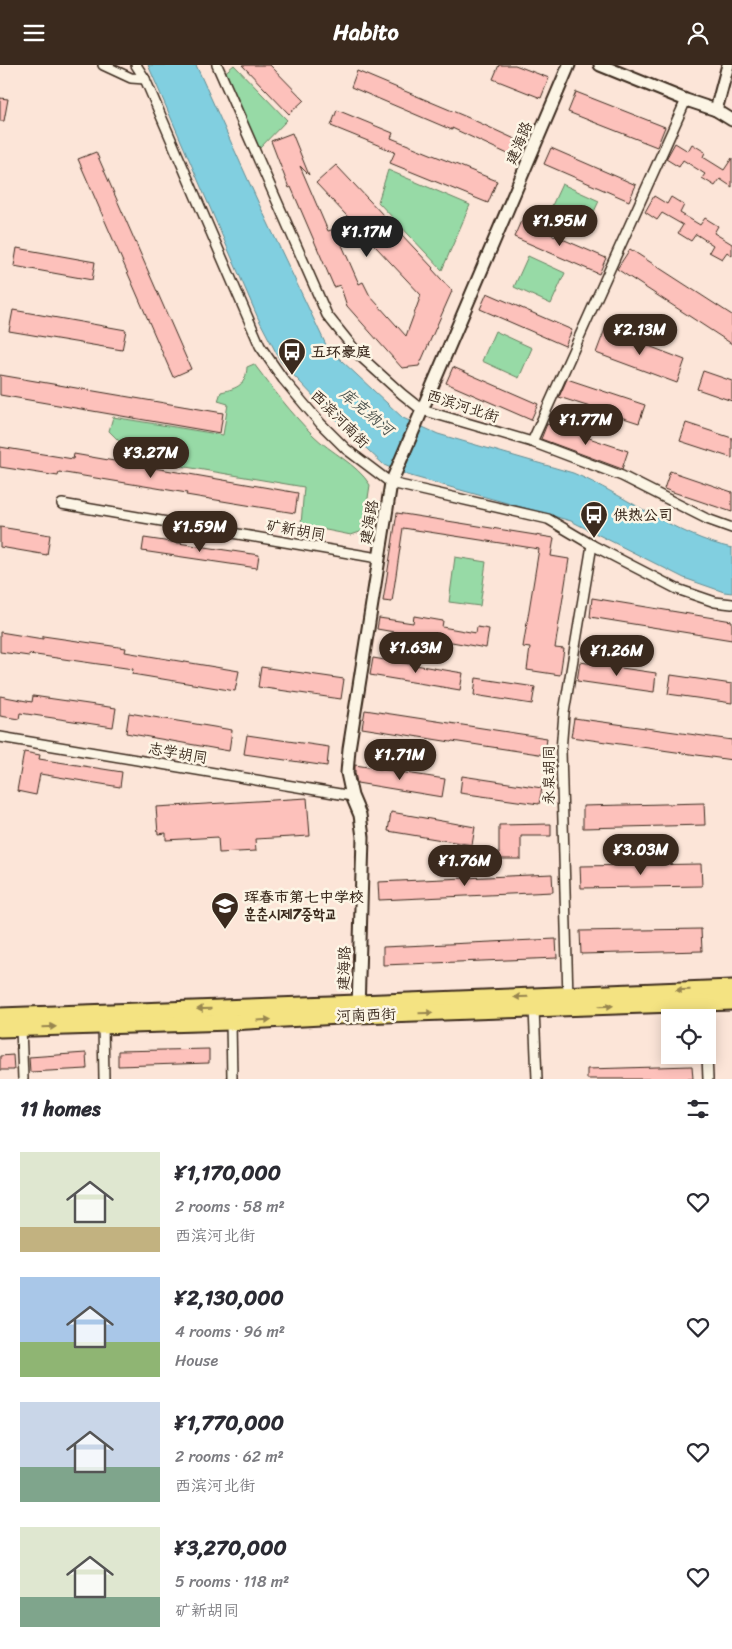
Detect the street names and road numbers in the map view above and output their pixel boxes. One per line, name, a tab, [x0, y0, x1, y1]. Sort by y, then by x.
street label: 建海路	[498, 117, 540, 169]
street label: 西滨河北街	[423, 382, 503, 430]
street label: 西滨河南街	[304, 383, 376, 455]
street label: 建海路	[352, 498, 386, 546]
street label: 矿新胡同	[264, 512, 328, 548]
street label: 志学胡同	[146, 735, 210, 771]
street label: 永泉胡同	[536, 745, 562, 805]
street label: 建海路	[330, 945, 358, 991]
street label: 河南西街	[336, 1001, 396, 1029]

